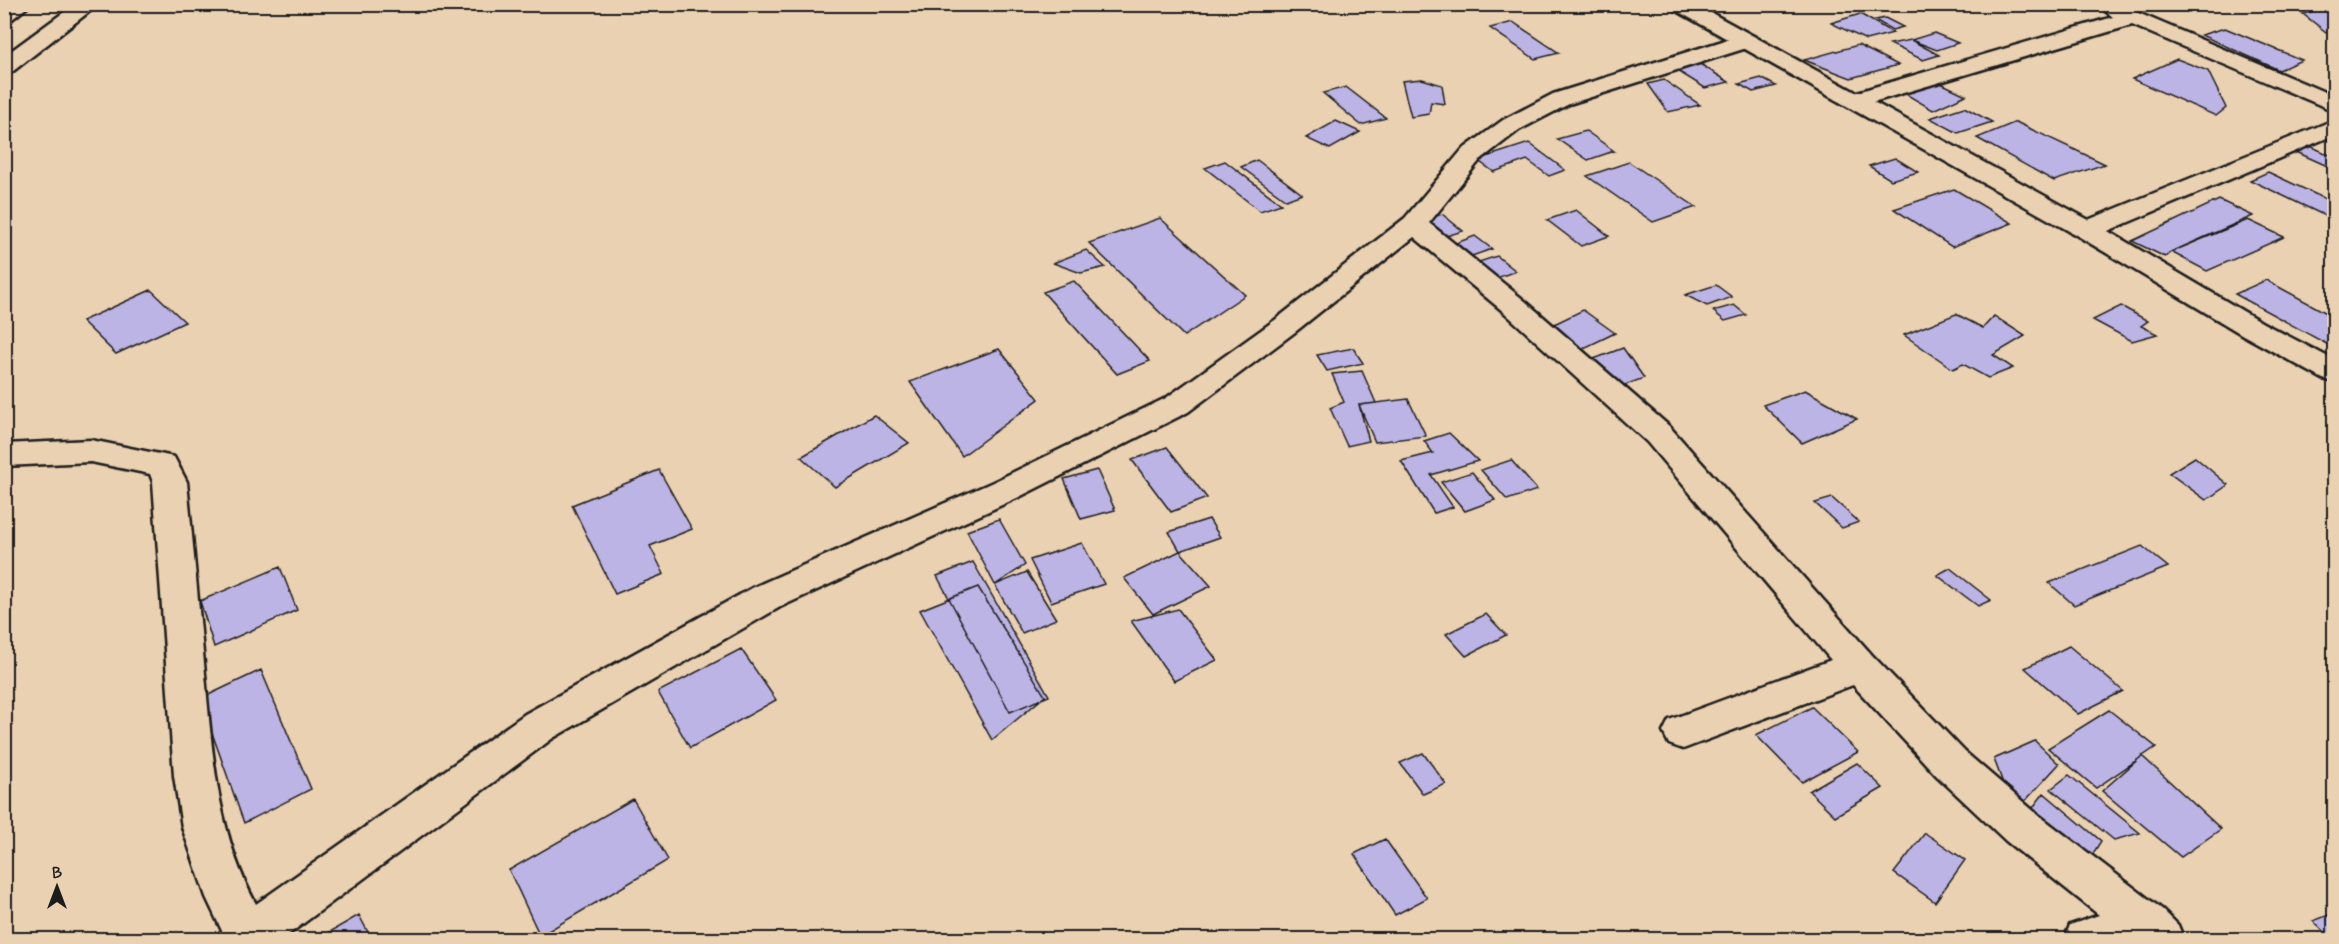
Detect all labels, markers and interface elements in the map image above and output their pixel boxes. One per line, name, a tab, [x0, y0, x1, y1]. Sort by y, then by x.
north arrow	[27, 857, 87, 917]
text: B	[52, 863, 62, 884]

